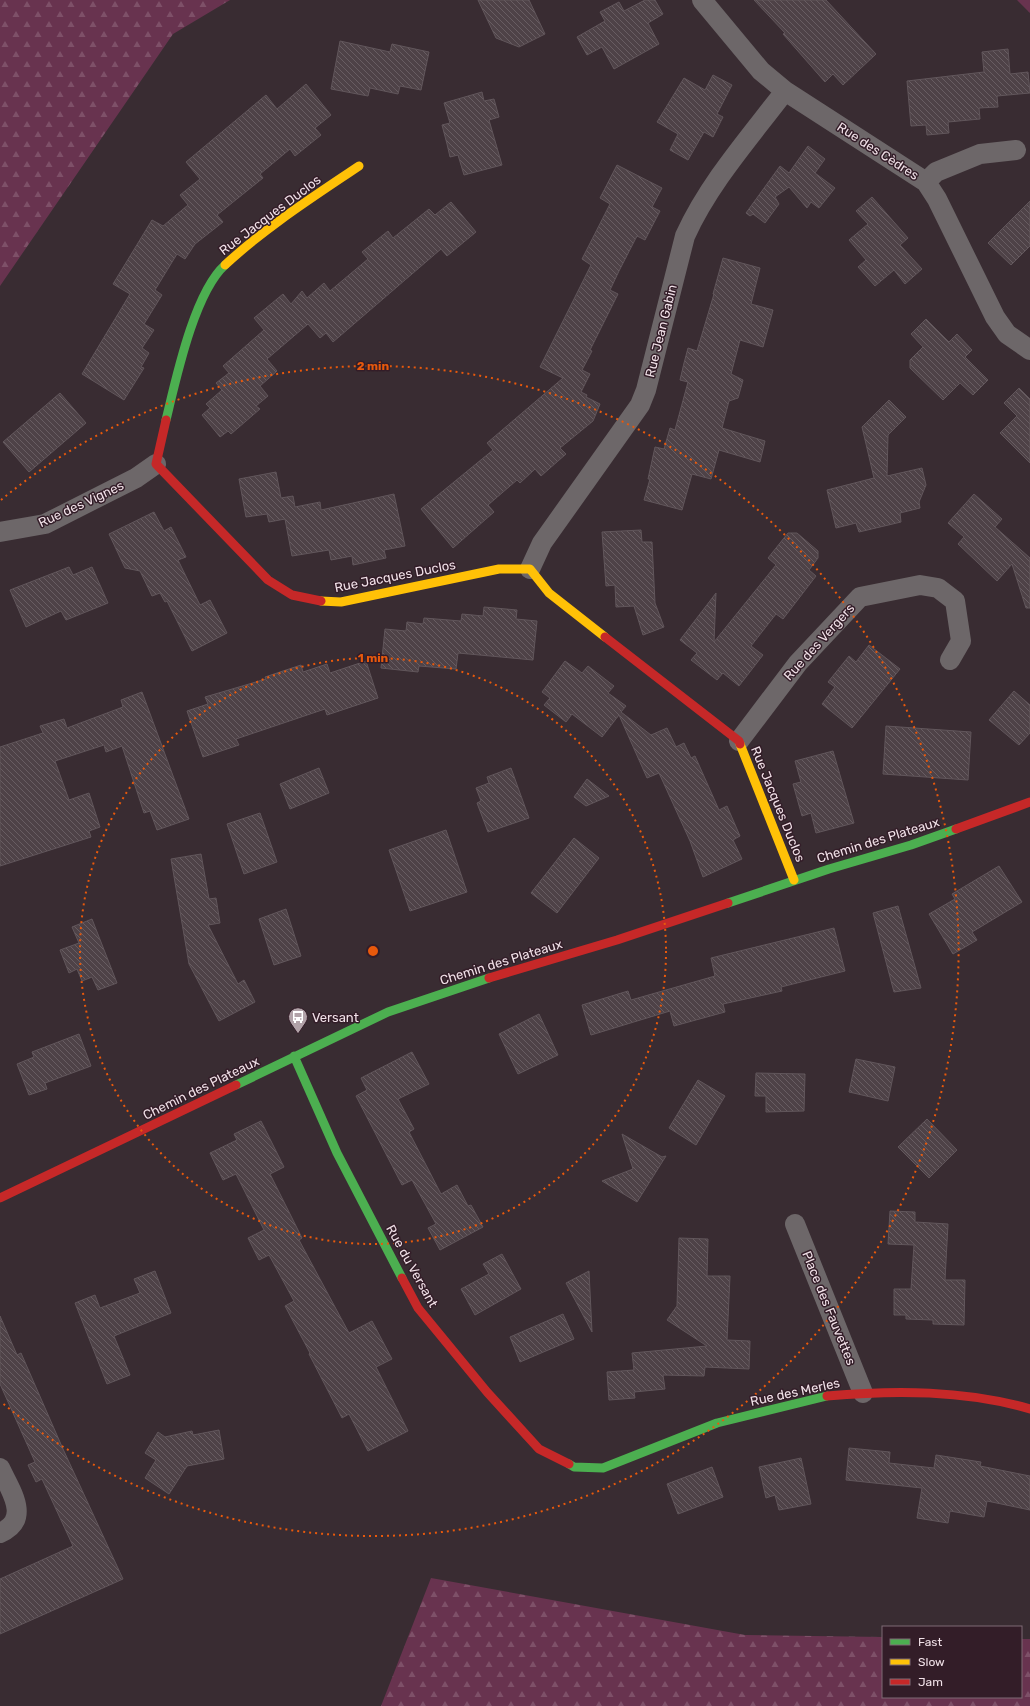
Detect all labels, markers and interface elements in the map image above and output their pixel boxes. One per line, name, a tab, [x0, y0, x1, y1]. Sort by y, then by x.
street label: Rue des Cèdres	[834, 119, 922, 183]
street label: Rue Jacques Duclos	[216, 172, 324, 258]
street label: Rue Jean Gabin	[642, 283, 680, 379]
text: 2 min	[357, 359, 390, 373]
street label: Rue des Vignes	[36, 478, 127, 531]
street label: Rue Jacques Duclos	[333, 557, 457, 595]
street label: Rue des Vergers	[781, 600, 858, 684]
text: 1 min	[358, 651, 389, 665]
street label: Rue Jacques Duclos	[748, 744, 808, 864]
street label: Chemin des Plateaux	[815, 814, 941, 866]
street label: Chemin des Plateaux	[438, 936, 564, 988]
centre of rings	[366, 944, 380, 958]
bus stop icon: Versant	[287, 1006, 309, 1034]
place label: Versant	[312, 1010, 359, 1025]
street label: Chemin des Plateaux	[140, 1053, 262, 1123]
street label: Rue du Versant	[383, 1222, 441, 1310]
street label: Place des Fauvettes	[799, 1249, 859, 1368]
street label: Rue des Merles	[749, 1375, 842, 1409]
legend	[882, 1626, 1022, 1698]
text: Fast	[918, 1635, 942, 1649]
text: Slow	[918, 1655, 945, 1669]
text: Jam	[918, 1675, 943, 1689]

